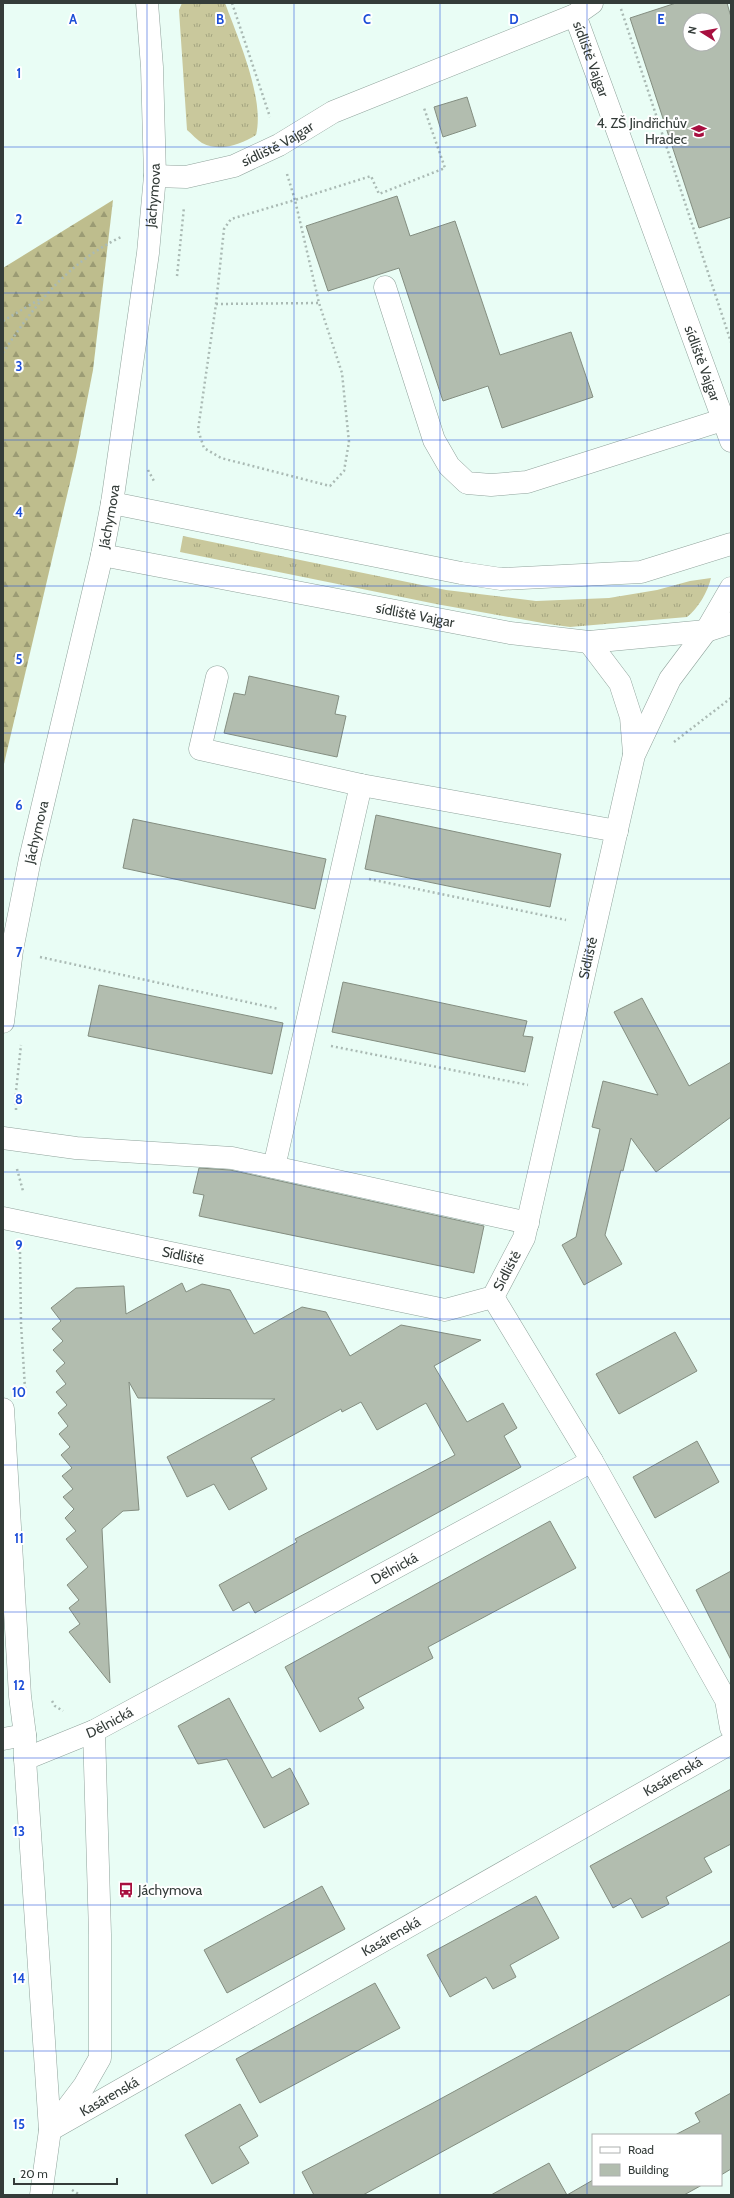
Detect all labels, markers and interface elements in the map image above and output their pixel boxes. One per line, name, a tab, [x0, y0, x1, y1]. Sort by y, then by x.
text: A	[69, 11, 78, 27]
text: B	[216, 11, 224, 27]
text: C	[363, 11, 371, 27]
text: D	[509, 11, 519, 27]
text: E	[657, 11, 665, 27]
north arrow	[682, 12, 722, 52]
street label: sídliště Vajgar	[569, 19, 613, 100]
text: N	[685, 25, 700, 35]
text: 1	[17, 65, 21, 81]
place label: 4. ZŠ Jindřichův Hradec	[596, 114, 687, 148]
street label: sídliště Vajgar	[238, 117, 317, 170]
school or university icon: 4. ZŠ Jindřichův Hradec	[690, 122, 708, 140]
street label: Jáchymova	[141, 163, 164, 229]
text: 2	[16, 211, 23, 227]
street label: sídliště Vajgar	[680, 323, 725, 404]
text: 3	[15, 358, 23, 374]
street label: Jáchymova	[94, 483, 124, 551]
text: 4	[15, 504, 23, 520]
street label: sídliště Vajgar	[375, 599, 457, 631]
text: 5	[16, 651, 23, 667]
text: 6	[15, 797, 23, 813]
street label: Jáchymova	[20, 798, 53, 866]
street label: Sídliště	[574, 935, 601, 981]
text: 7	[16, 944, 23, 960]
text: 8	[15, 1091, 23, 1107]
text: 9	[15, 1237, 23, 1253]
street label: Sídliště	[160, 1242, 206, 1269]
street label: Sídliště	[489, 1247, 525, 1294]
text: 10	[12, 1384, 26, 1400]
text: 11	[14, 1530, 24, 1546]
street label: Dělnická	[368, 1548, 421, 1588]
text: 12	[13, 1677, 25, 1693]
street label: Dělnická	[83, 1703, 136, 1742]
street label: Kasárenská	[640, 1752, 706, 1800]
text: 13	[13, 1823, 25, 1839]
bus stop icon: Jáchymova	[117, 1881, 135, 1899]
place label: Jáchymova	[137, 1881, 203, 1899]
street label: Kasárenská	[358, 1912, 424, 1960]
text: 14	[13, 1970, 25, 1986]
street label: Kasárenská	[76, 2072, 142, 2120]
text: 15	[13, 2116, 25, 2132]
legend	[592, 2134, 722, 2186]
text: Road	[628, 2142, 654, 2157]
scale bar	[14, 2160, 117, 2186]
text: Building	[628, 2162, 670, 2177]
text: 20 m	[20, 2166, 48, 2181]

